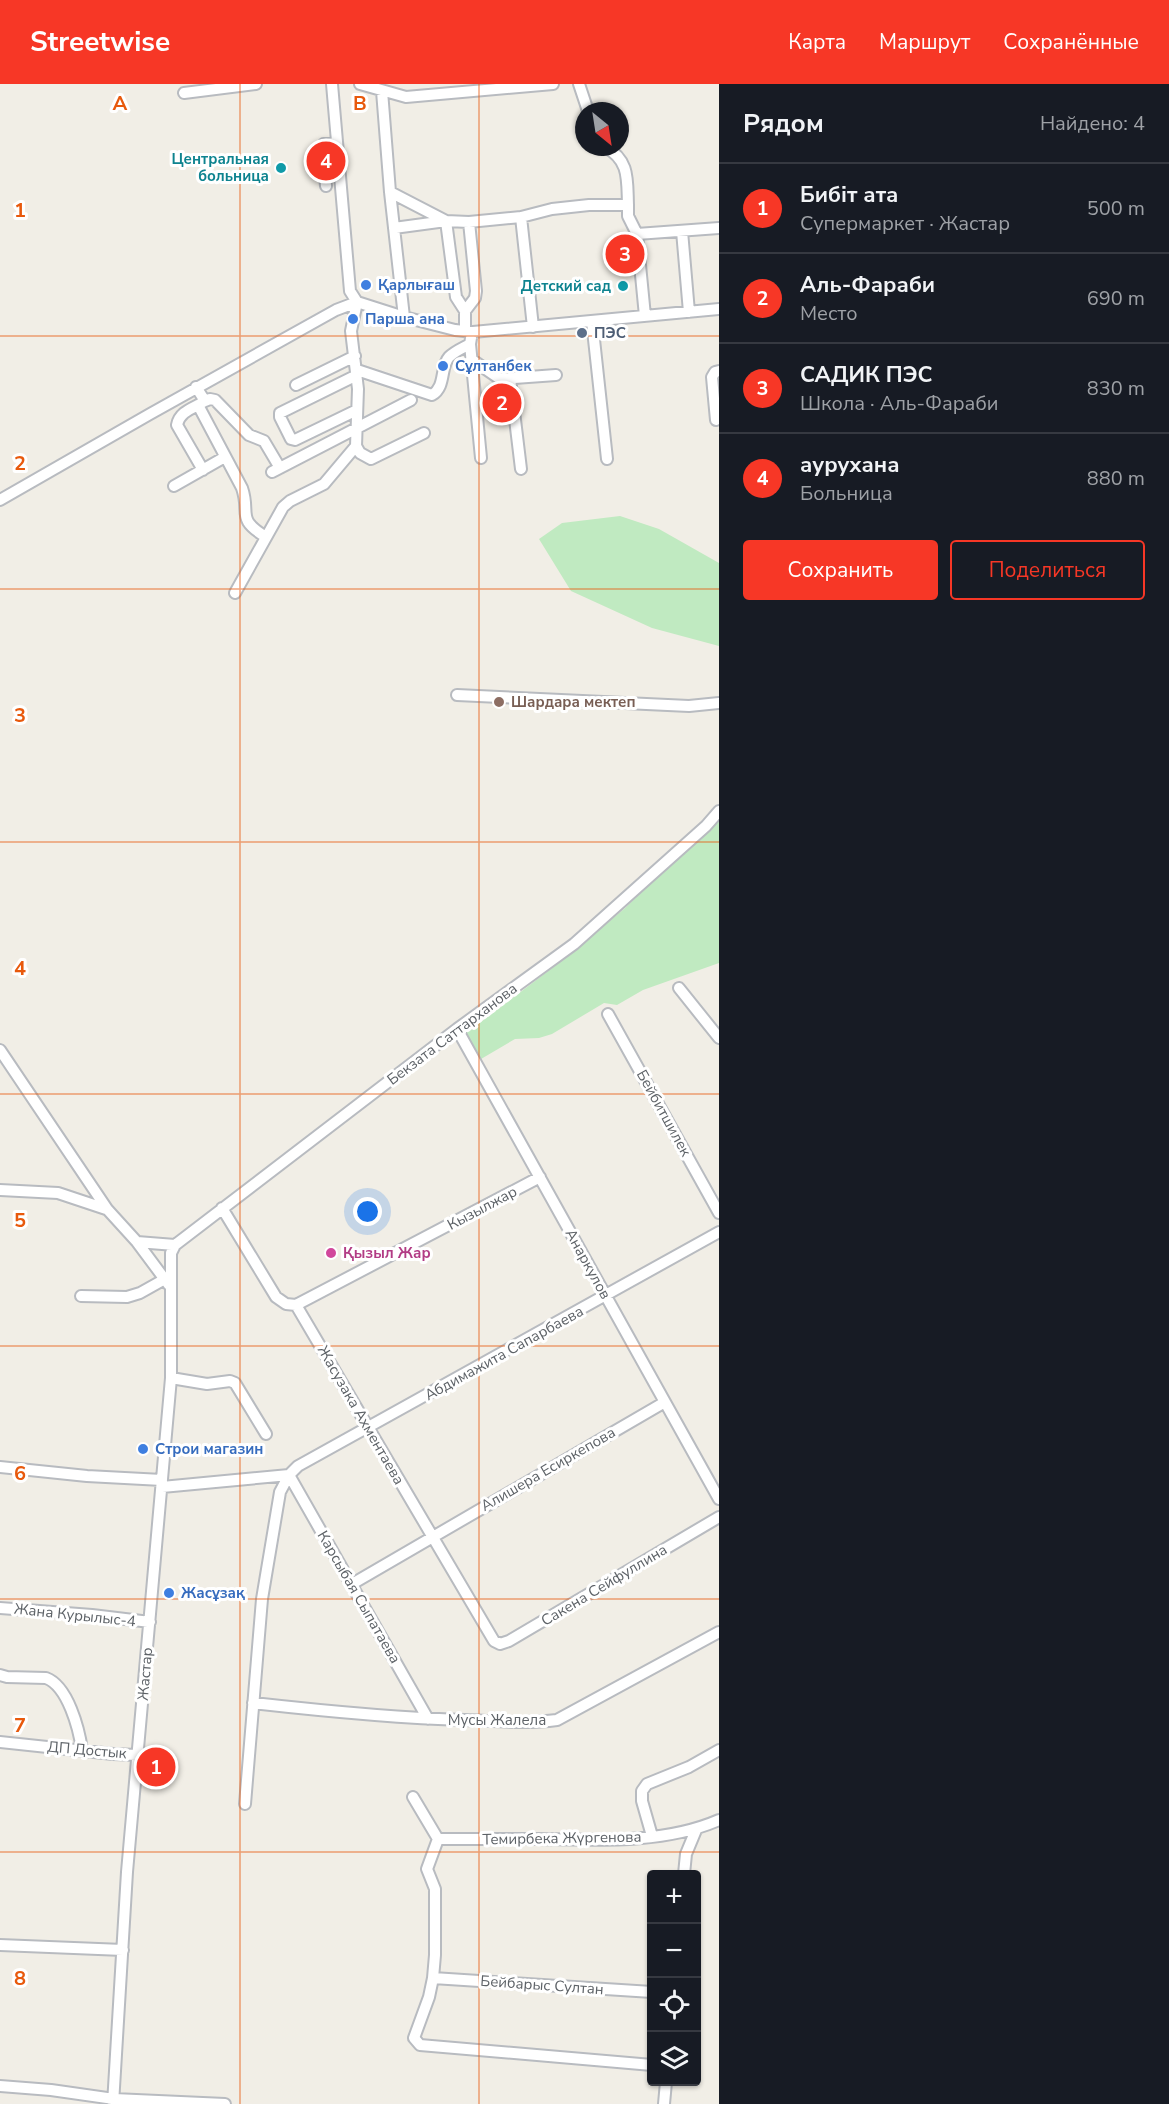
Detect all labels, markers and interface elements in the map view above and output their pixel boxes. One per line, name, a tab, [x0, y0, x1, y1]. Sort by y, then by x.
text: Streetwise	[30, 23, 170, 61]
text: Карта	[788, 28, 846, 56]
text: Маршрут	[879, 28, 970, 56]
text: Сохранённые	[1003, 28, 1139, 56]
text: A	[113, 90, 128, 117]
text: B	[353, 90, 367, 117]
north arrow	[575, 102, 629, 156]
text: Рядом	[743, 106, 824, 141]
text: Найдено: 4	[1040, 110, 1145, 137]
pin: 4	[306, 138, 346, 184]
place label: Центральная больница	[171, 149, 269, 186]
marker: Центральная больница	[274, 161, 288, 175]
text: Бибіт ата	[800, 180, 898, 210]
text: 1	[757, 195, 769, 222]
text: 500 m	[1087, 195, 1145, 222]
text: 1	[14, 197, 26, 224]
text: Супермаркет · Жастар	[800, 210, 1010, 237]
pin: 3	[606, 232, 644, 276]
text: Аль-Фараби	[800, 270, 935, 300]
place label: Қарлығаш	[378, 275, 455, 295]
place label: Детский сад	[521, 276, 611, 296]
marker: Қарлығаш	[359, 278, 373, 292]
marker: Детский сад	[616, 279, 630, 293]
text: 2	[757, 285, 769, 312]
text: 690 m	[1087, 285, 1145, 312]
text: Место	[800, 300, 858, 327]
place label: Парша ана	[365, 309, 445, 329]
marker: Парша ана	[346, 312, 360, 326]
place label: ПЭС	[594, 323, 626, 343]
marker: ПЭС	[575, 326, 589, 340]
place label: Сұлтанбек	[455, 356, 532, 376]
marker: Сұлтанбек	[436, 359, 450, 373]
text: САДИК ПЭС	[800, 360, 933, 390]
text: 3	[757, 375, 769, 402]
text: 830 m	[1087, 375, 1145, 402]
pin: 2	[482, 380, 522, 426]
text: Школа · Аль-Фараби	[800, 390, 998, 417]
text: 2	[14, 450, 26, 477]
text: аурухана	[800, 450, 900, 480]
text: 4	[757, 465, 769, 492]
text: 880 m	[1087, 465, 1145, 492]
text: Больница	[800, 480, 893, 507]
button: Сохранить	[743, 540, 938, 600]
button: Поделиться	[950, 540, 1145, 600]
place label: Шардара мектеп	[511, 692, 635, 712]
marker: Шардара мектеп	[492, 695, 506, 709]
text: 3	[14, 702, 26, 729]
text: 4	[14, 955, 26, 982]
street label: Бекзата Саттарханова	[383, 978, 521, 1090]
street label: Бейбитшилек	[632, 1066, 696, 1160]
street label: Кызылжар	[444, 1181, 520, 1235]
your location	[353, 1197, 382, 1226]
text: 5	[14, 1207, 26, 1234]
street label: Анаркулов	[561, 1225, 615, 1303]
place label: Қызыл Жар	[343, 1243, 431, 1263]
marker: Қызыл Жар	[324, 1246, 338, 1260]
street label: Абдимажита Сапарбаева	[421, 1301, 587, 1405]
street label: Жасузака Ахментаева	[313, 1342, 409, 1488]
street label: Алишера Есиркепова	[477, 1422, 619, 1516]
place label: Строи магазин	[155, 1439, 263, 1459]
marker: Строи магазин	[136, 1442, 150, 1456]
text: 6	[14, 1460, 26, 1487]
street label: Карсыбая Сыпатаева	[313, 1527, 405, 1667]
street label: Сакена Сейфуллина	[537, 1539, 671, 1631]
place label: Жасұзақ	[181, 1583, 245, 1603]
marker: Жасұзақ	[162, 1586, 176, 1600]
street label: Жана Курылыс-4	[13, 1599, 137, 1631]
street label: Жастар	[133, 1646, 157, 1701]
street label: Мусы Жалела	[448, 1710, 546, 1730]
text: 7	[14, 1712, 26, 1739]
street label: ДП Достык	[46, 1737, 128, 1763]
pin: 1	[136, 1744, 176, 1790]
street label: Темирбека Жүргенова	[482, 1827, 642, 1849]
map controls	[647, 1870, 701, 2086]
button: +	[647, 1870, 701, 1924]
button: −	[647, 1924, 701, 1978]
text: 8	[14, 1965, 26, 1992]
street label: Бейбарыс Султан	[480, 1971, 604, 1999]
button: locate	[647, 1978, 701, 2032]
button: layers	[647, 2032, 701, 2086]

